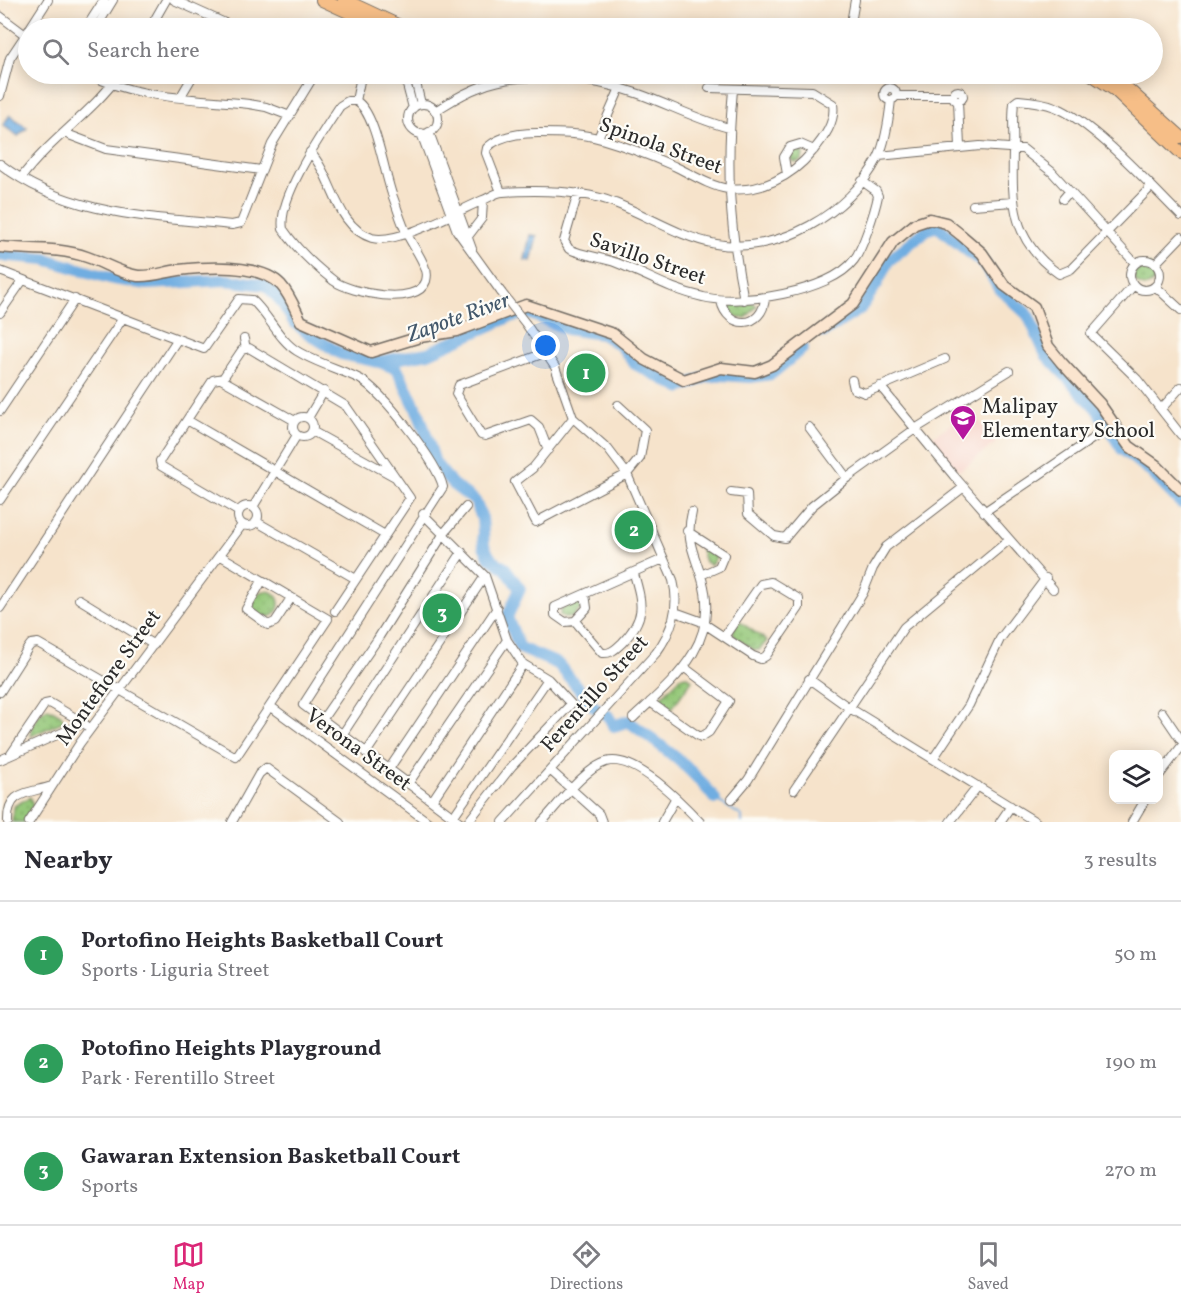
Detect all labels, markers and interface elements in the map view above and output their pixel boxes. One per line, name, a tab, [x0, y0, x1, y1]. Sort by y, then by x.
search box	[18, 18, 1163, 84]
icon: search	[39, 35, 72, 68]
text: Search here	[87, 36, 200, 67]
street label: Spinola Street	[595, 111, 726, 182]
street label: Savillo Street	[585, 226, 710, 293]
water label: Zapote River	[402, 285, 515, 352]
your location	[531, 331, 560, 360]
pin: 1	[566, 350, 606, 395]
place label: Malipay Elementary School	[982, 393, 1155, 446]
school or university icon: Malipay Elementary School	[948, 403, 978, 441]
pin: 2	[614, 508, 654, 552]
pin: 3	[422, 590, 462, 636]
street label: Montefiore Street	[50, 604, 169, 752]
street label: Ferentillo Street	[535, 629, 656, 759]
street label: Verona Street	[299, 702, 417, 799]
map controls	[1109, 750, 1163, 804]
button: layers	[1109, 750, 1163, 804]
text: Nearby	[24, 843, 113, 879]
text: 3 results	[1083, 847, 1157, 875]
text: Portofino Heights Basketball Court	[81, 926, 443, 957]
text: 1	[39, 941, 48, 969]
text: 50 m	[1114, 941, 1157, 969]
text: Sports · Liguria Street	[81, 957, 270, 985]
text: Potofino Heights Playground	[81, 1034, 381, 1065]
text: 2	[38, 1049, 49, 1077]
text: 190 m	[1105, 1049, 1157, 1077]
text: Park · Ferentillo Street	[81, 1065, 275, 1093]
text: Gawaran Extension Basketball Court	[81, 1142, 460, 1173]
text: 3	[38, 1157, 49, 1185]
text: 270 m	[1104, 1157, 1157, 1185]
text: Sports	[81, 1173, 138, 1201]
tab: Map	[172, 1238, 205, 1296]
tab: Directions	[550, 1238, 623, 1296]
tab: Saved	[968, 1238, 1009, 1296]

